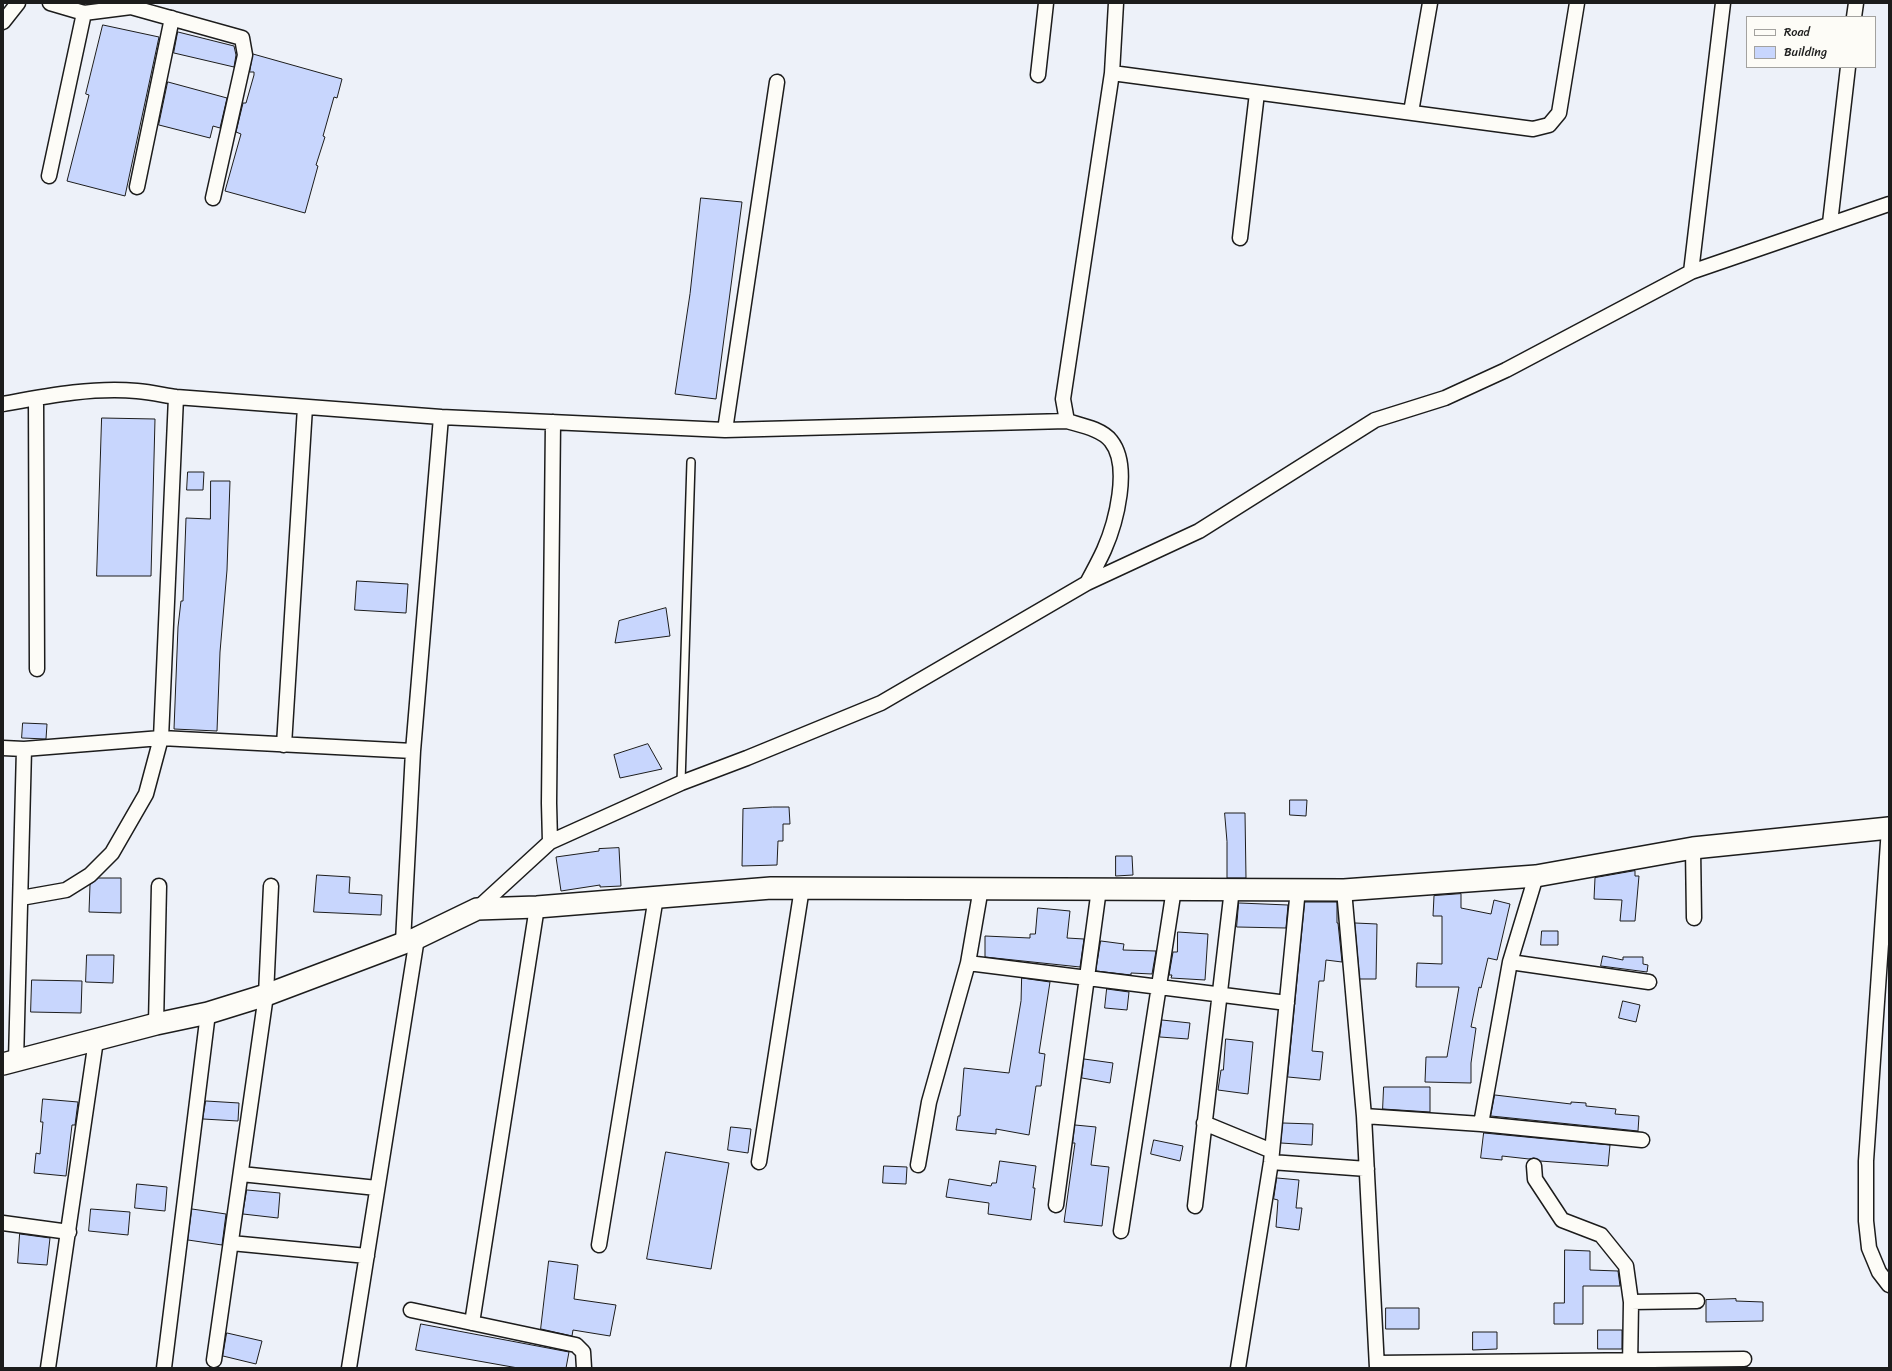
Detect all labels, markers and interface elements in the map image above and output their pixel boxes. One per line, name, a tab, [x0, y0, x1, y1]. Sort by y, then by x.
legend	[1746, 16, 1876, 68]
text: Road	[1784, 21, 1810, 43]
text: Building	[1784, 41, 1827, 63]

